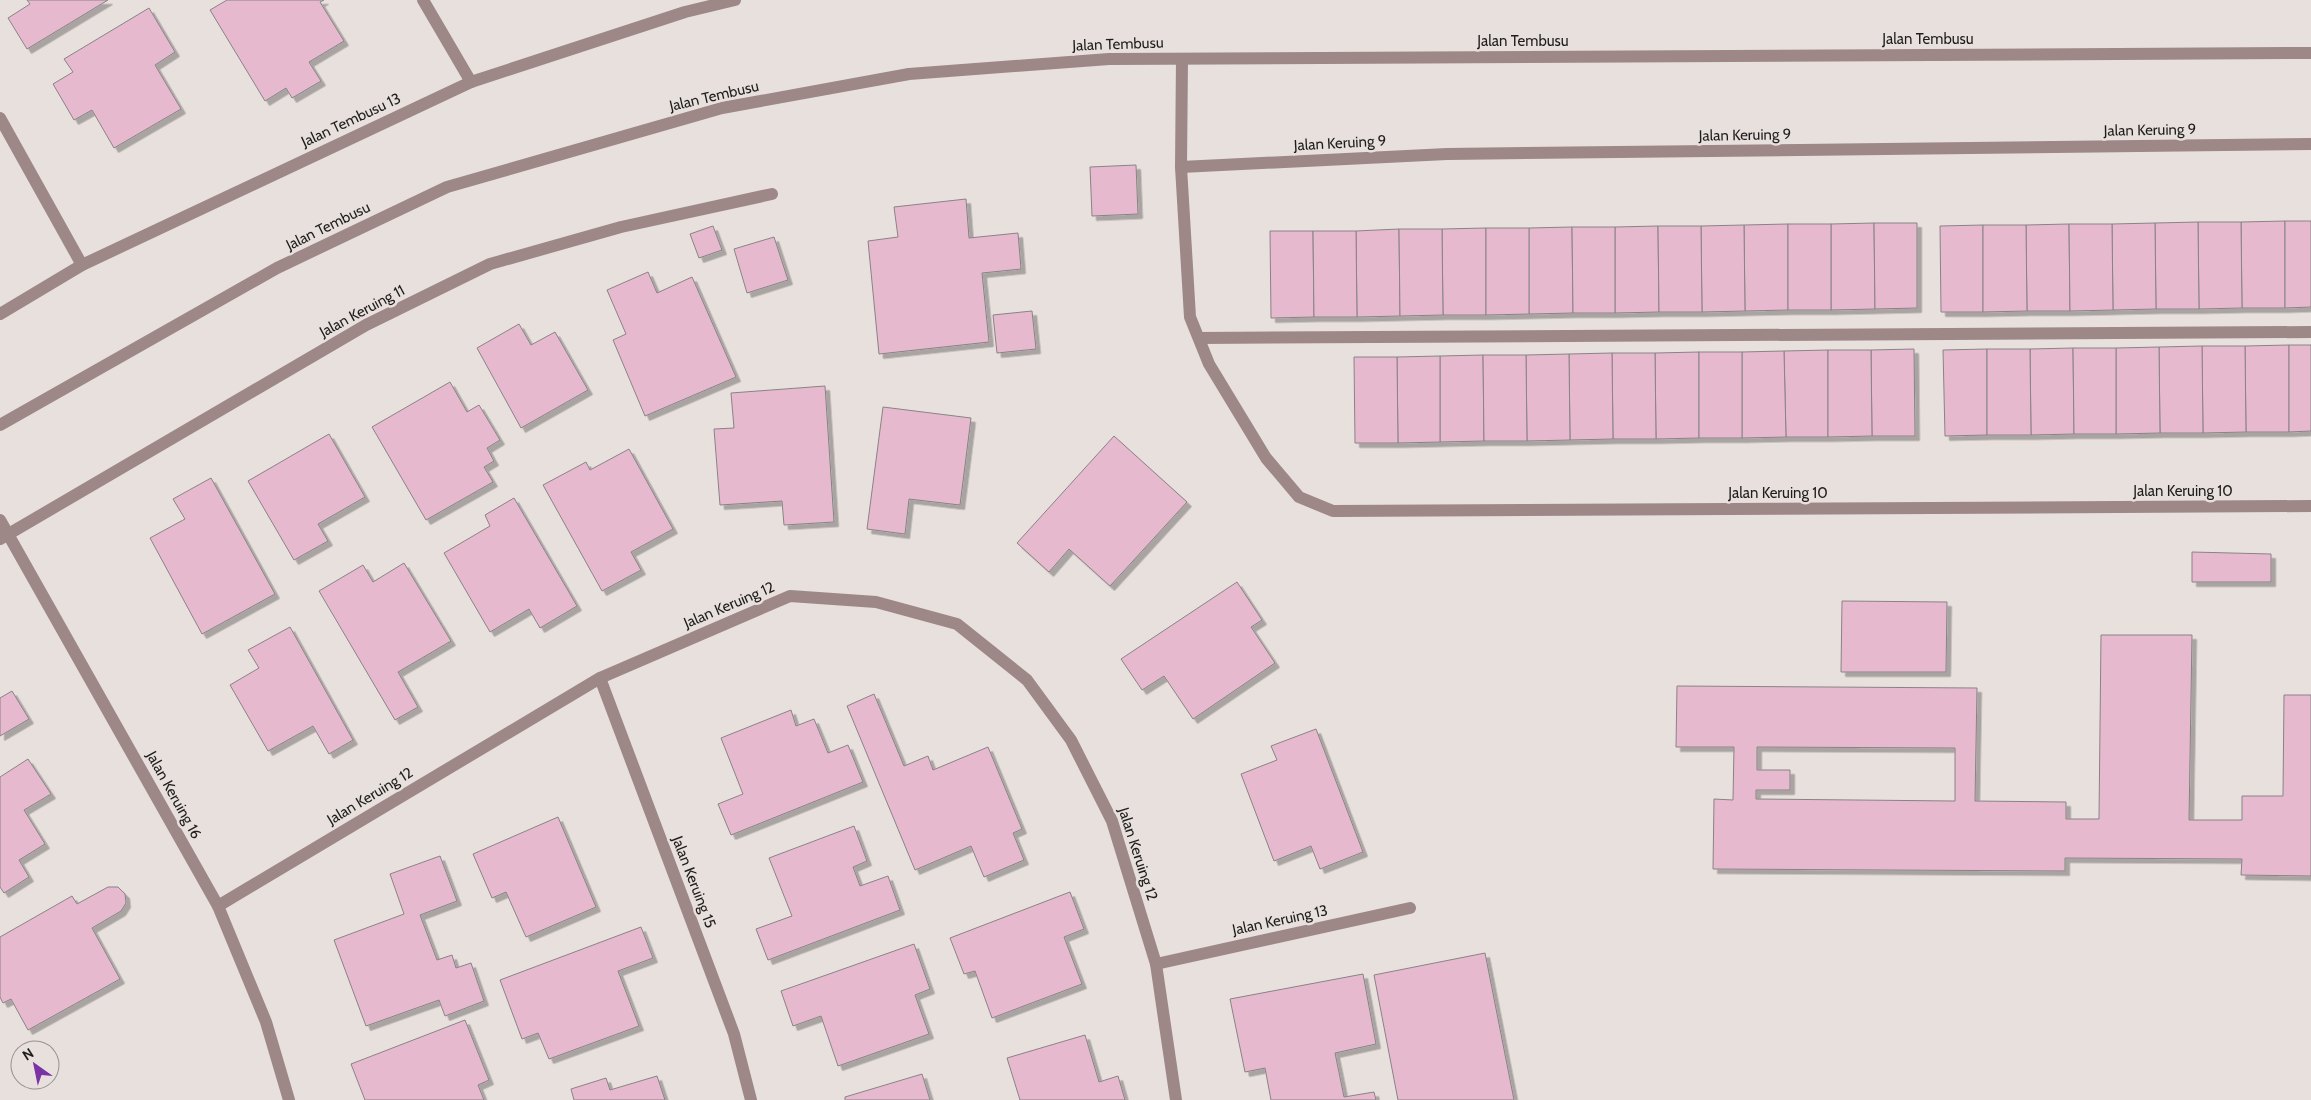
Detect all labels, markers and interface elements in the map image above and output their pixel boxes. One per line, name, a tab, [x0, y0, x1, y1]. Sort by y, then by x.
street label: Jalan Tembusu	[1881, 30, 1974, 48]
street label: Jalan Tembusu	[1476, 32, 1569, 50]
street label: Jalan Tembusu	[1071, 33, 1164, 55]
street label: Jalan Tembusu	[667, 77, 760, 115]
street label: Jalan Tembusu 13	[298, 89, 404, 151]
street label: Jalan Keruing 9	[2103, 120, 2196, 140]
street label: Jalan Keruing 9	[1698, 125, 1791, 145]
street label: Jalan Keruing 9	[1292, 132, 1387, 154]
street label: Jalan Tembusu	[282, 198, 373, 255]
street label: Jalan Keruing 11	[315, 281, 408, 341]
street label: Jalan Keruing 10	[2132, 482, 2233, 500]
street label: Jalan Keruing 10	[1727, 484, 1828, 502]
street label: Jalan Keruing 12	[680, 578, 777, 633]
street label: Jalan Keruing 16	[142, 747, 205, 842]
street label: Jalan Keruing 12	[323, 763, 416, 829]
street label: Jalan Keruing 12	[1114, 804, 1162, 903]
street label: Jalan Keruing 15	[668, 833, 720, 931]
street label: Jalan Keruing 13	[1230, 901, 1329, 939]
north arrow	[10, 1040, 60, 1090]
text: N	[19, 1044, 37, 1064]

